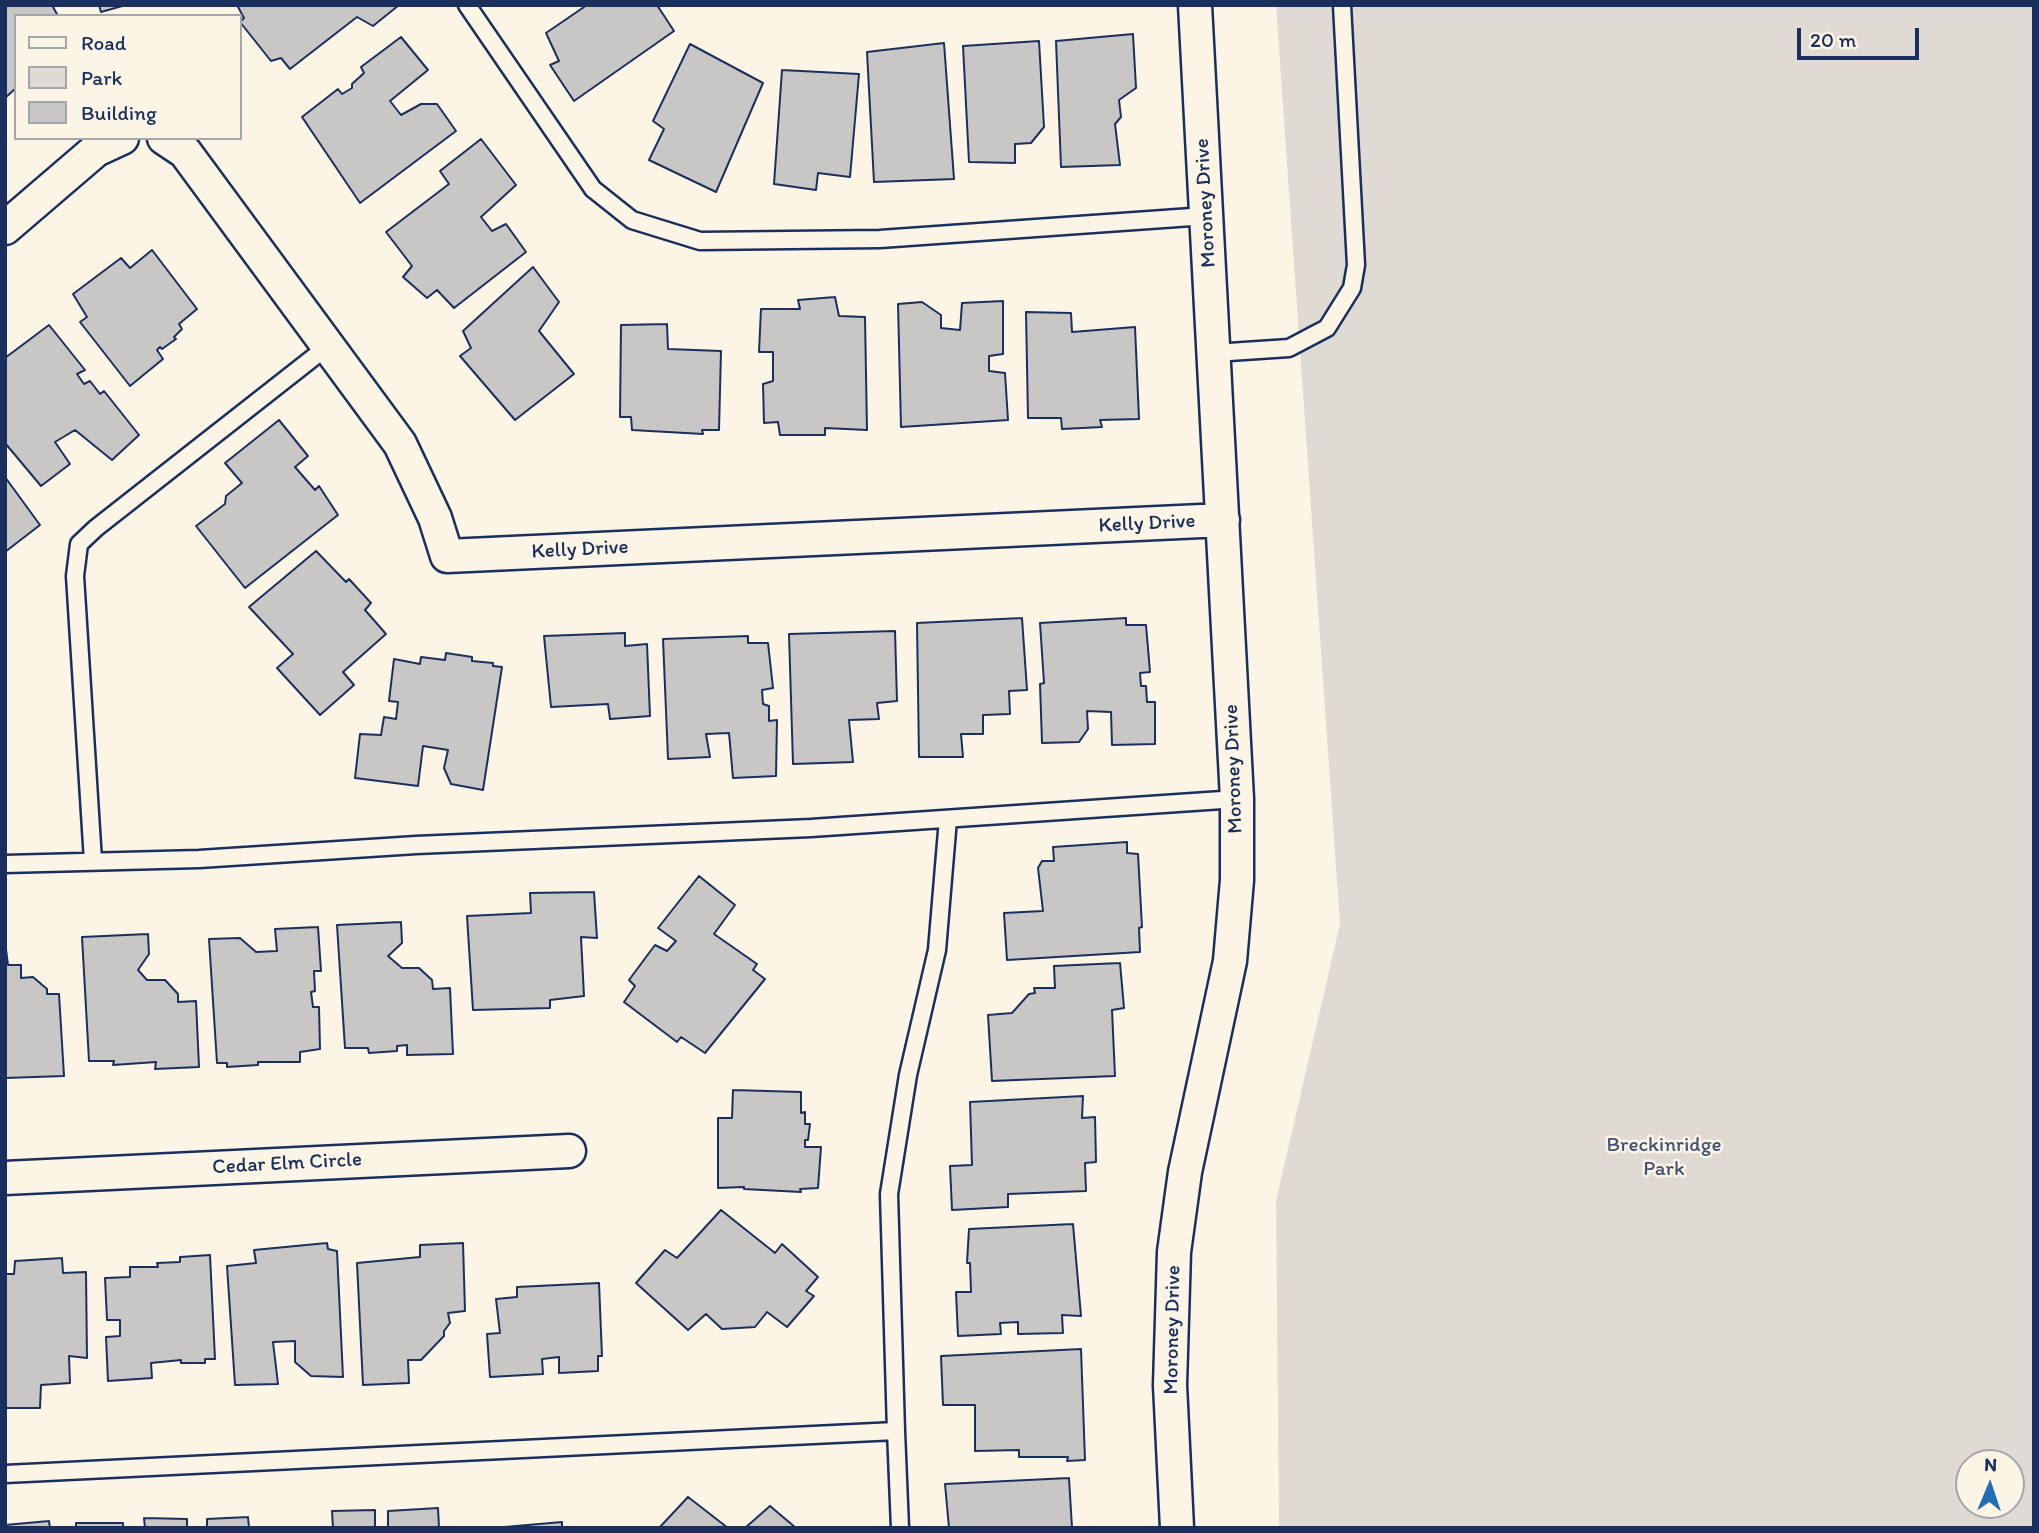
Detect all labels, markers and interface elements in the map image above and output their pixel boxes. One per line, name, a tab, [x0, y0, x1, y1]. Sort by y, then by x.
legend	[14, 14, 242, 140]
scale bar	[1801, 14, 1924, 58]
text: 20 m	[1810, 27, 1856, 52]
text: Road	[81, 30, 126, 55]
text: Park	[81, 65, 122, 90]
text: Building	[81, 100, 157, 125]
street label: Moroney Drive	[1190, 138, 1222, 268]
street label: Kelly Drive	[1098, 509, 1196, 539]
street label: Kelly Drive	[531, 535, 629, 565]
street label: Moroney Drive	[1219, 704, 1249, 834]
park label: Breckinridge Park	[1606, 1133, 1722, 1183]
street label: Cedar Elm Circle	[211, 1147, 363, 1181]
street label: Moroney Drive	[1159, 1265, 1187, 1395]
north arrow	[1955, 1449, 2025, 1519]
text: N	[1984, 1453, 1997, 1476]

